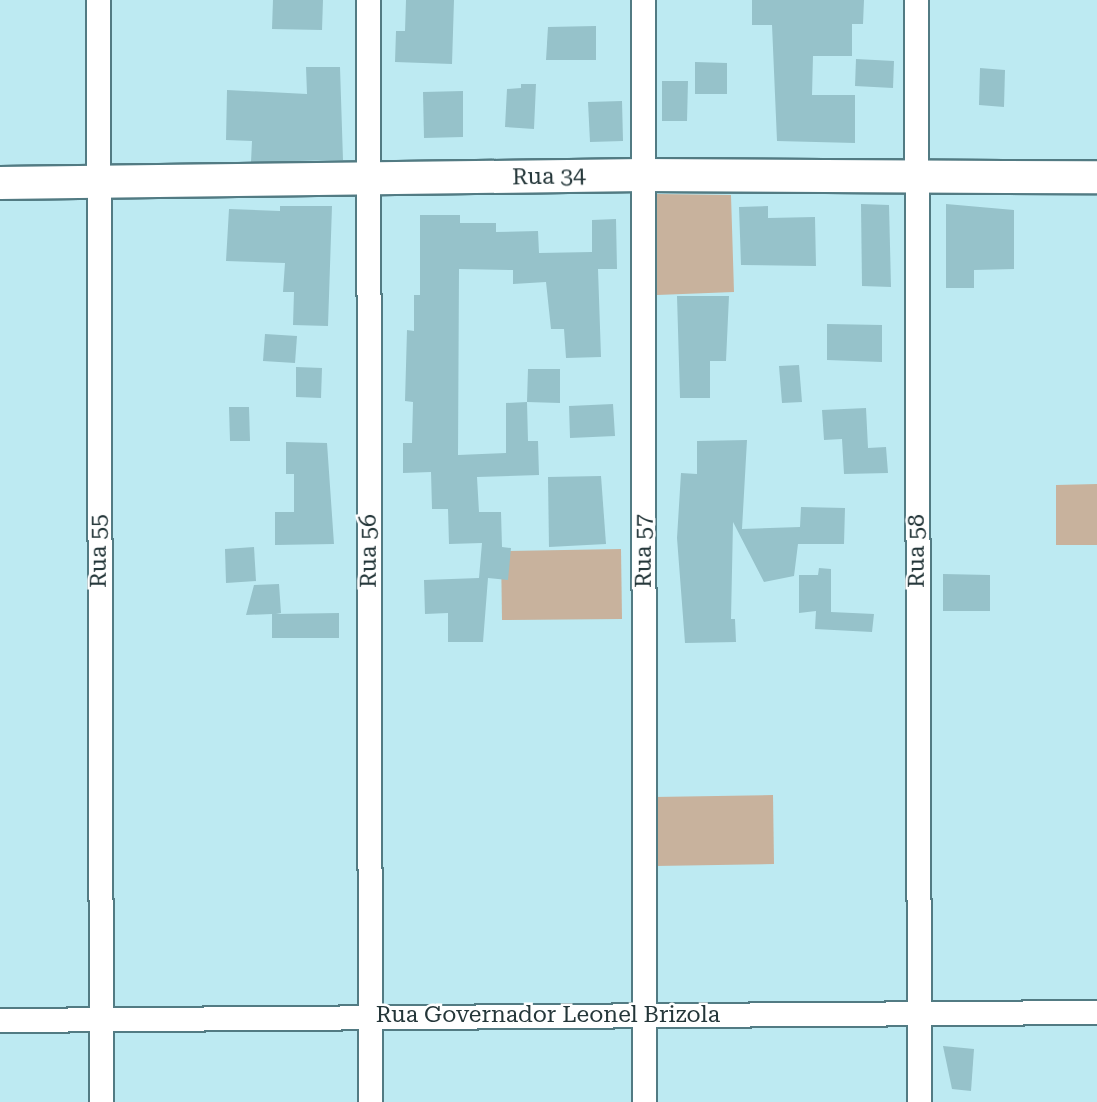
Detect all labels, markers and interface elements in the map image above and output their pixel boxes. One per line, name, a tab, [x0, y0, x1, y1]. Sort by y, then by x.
street label: Rua 34	[512, 163, 586, 191]
street label: Rua 55	[85, 514, 113, 588]
street label: Rua 56	[355, 514, 383, 588]
street label: Rua 57	[630, 514, 658, 588]
street label: Rua 58	[903, 514, 931, 588]
street label: Rua Governador Leonel Brizola	[376, 1001, 720, 1029]

